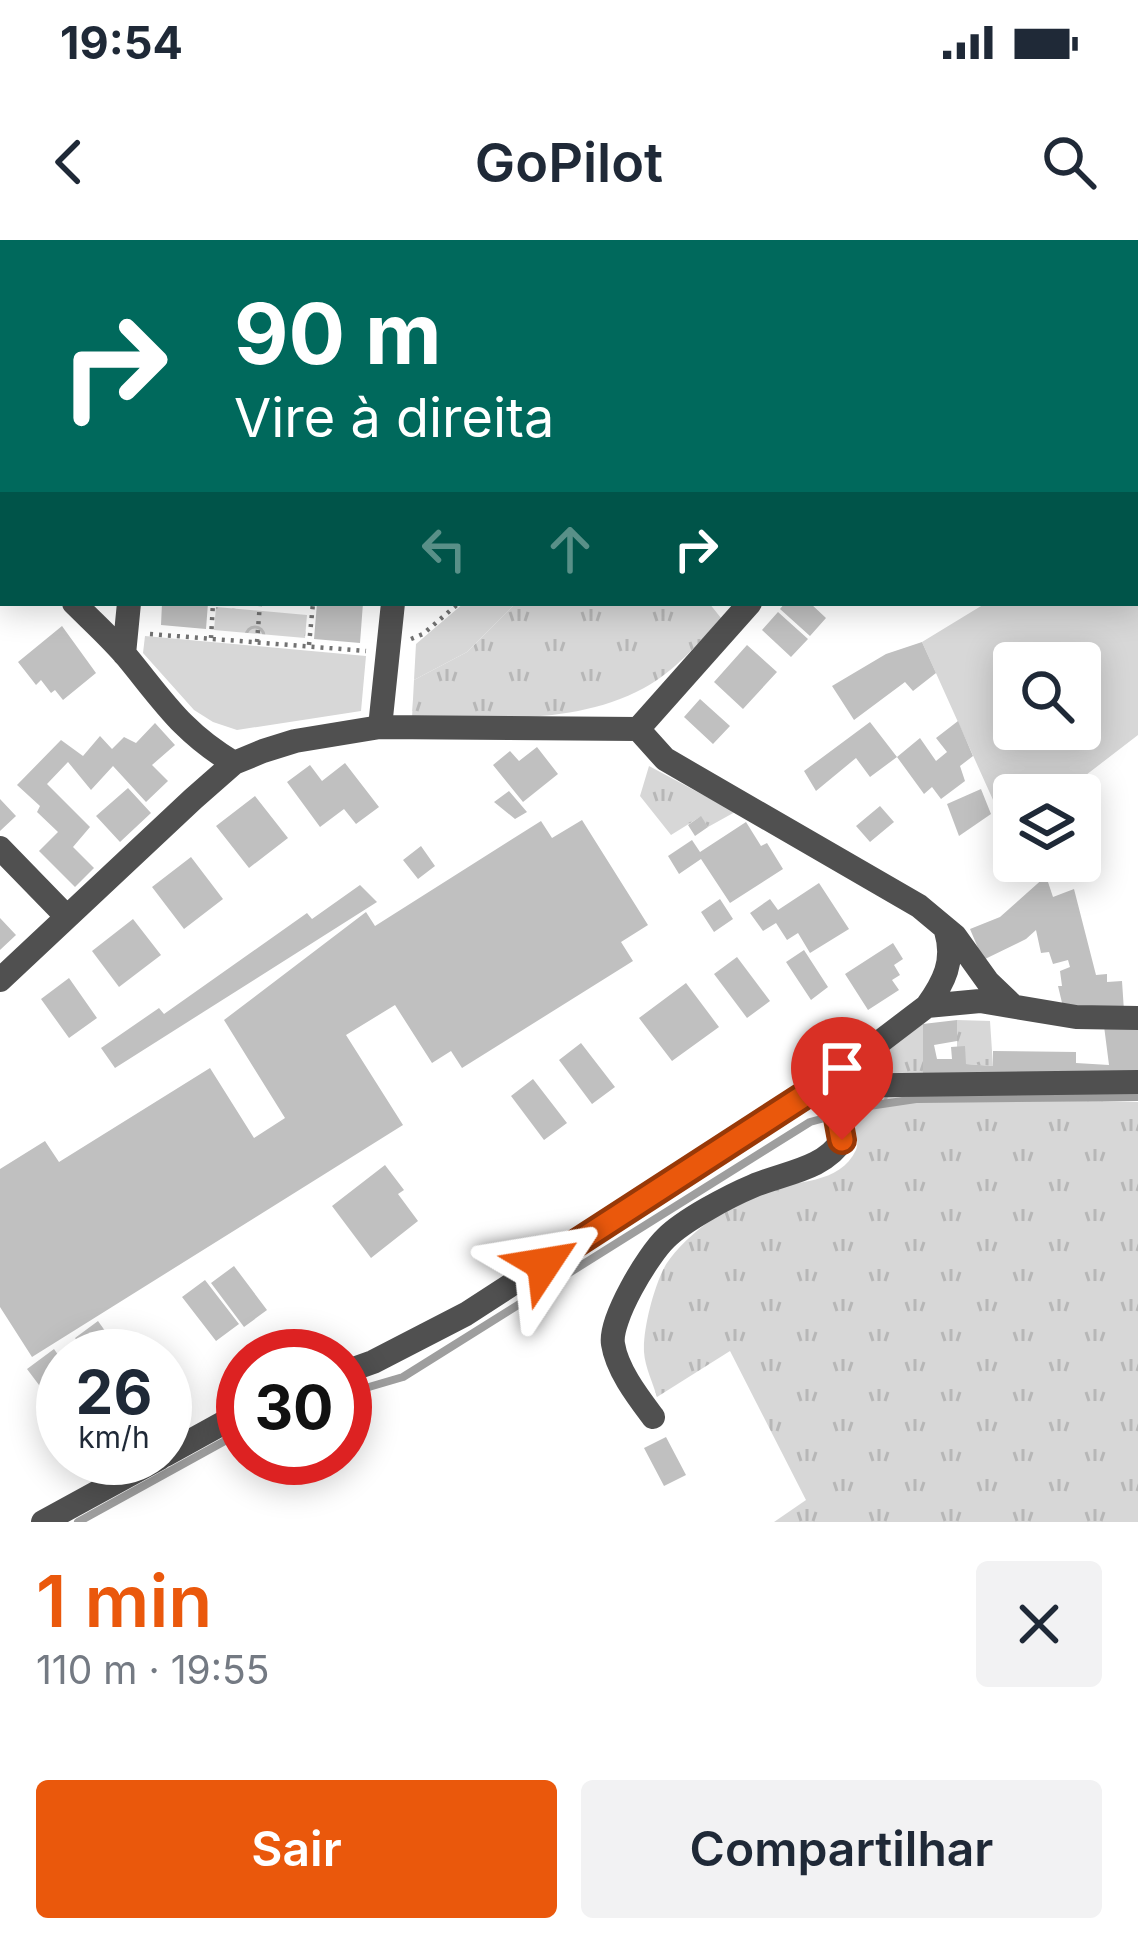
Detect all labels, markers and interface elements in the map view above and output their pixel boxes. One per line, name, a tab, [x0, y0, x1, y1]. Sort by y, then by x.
text: 19:54	[60, 15, 183, 70]
icon: back	[36, 129, 102, 195]
icon: search	[1036, 129, 1102, 195]
text: GoPilot	[475, 130, 663, 195]
text: 90 m	[234, 283, 442, 384]
icon: right	[36, 288, 192, 444]
text: Vire à direita	[234, 385, 554, 450]
icon: left	[411, 516, 477, 582]
icon: ahead	[537, 516, 603, 582]
icon: right	[663, 516, 729, 582]
map controls	[993, 642, 1101, 882]
button: search	[993, 642, 1101, 750]
button: layers	[993, 774, 1101, 882]
pin	[791, 1017, 893, 1140]
icon: arrive	[809, 1035, 875, 1101]
position arrow	[481, 1201, 607, 1327]
speed limit sign: 30	[216, 1329, 372, 1485]
text: 26	[76, 1356, 152, 1428]
text: km/h	[78, 1419, 150, 1455]
text: 1 min	[36, 1557, 212, 1644]
button: close	[976, 1561, 1102, 1687]
text: 110 m · 19:55	[36, 1646, 269, 1693]
button: Sair	[36, 1780, 557, 1918]
button: Compartilhar	[581, 1780, 1102, 1918]

